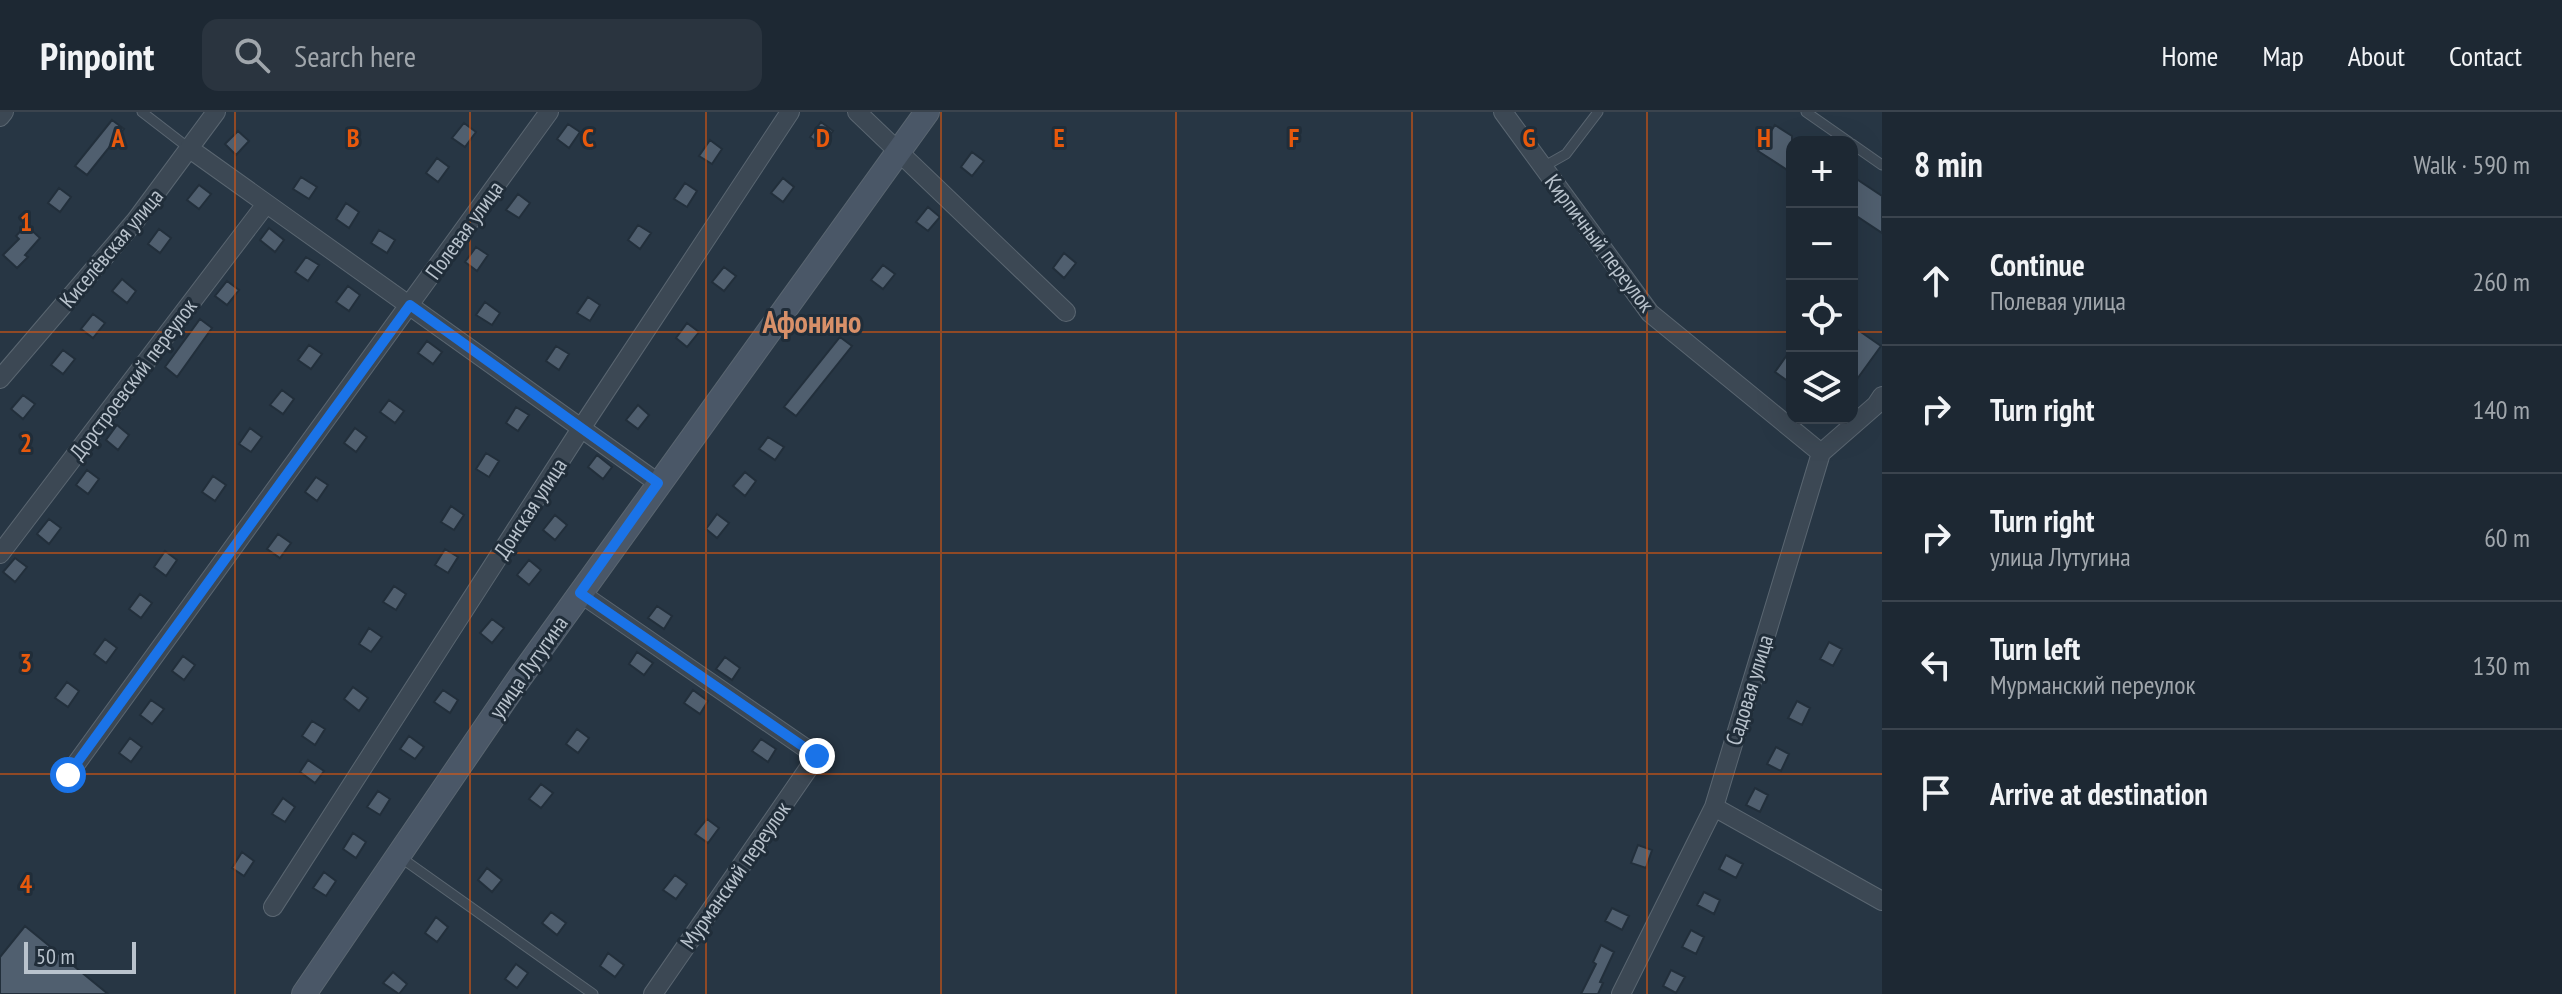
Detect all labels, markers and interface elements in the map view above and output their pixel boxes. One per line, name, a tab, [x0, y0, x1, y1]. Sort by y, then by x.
search box	[202, 19, 762, 91]
text: Pinpoint	[40, 31, 154, 80]
icon: search	[230, 33, 274, 77]
text: Search here	[294, 36, 416, 75]
text: Home	[2162, 37, 2218, 74]
text: Map	[2262, 37, 2304, 74]
text: About	[2348, 37, 2405, 74]
text: Contact	[2449, 37, 2522, 74]
text: A	[110, 121, 125, 154]
text: B	[347, 121, 360, 154]
text: C	[582, 121, 594, 154]
text: D	[816, 121, 830, 154]
text: E	[1053, 121, 1065, 154]
text: F	[1289, 121, 1300, 154]
text: G	[1522, 121, 1536, 154]
text: H	[1757, 121, 1771, 154]
map controls	[1786, 136, 1858, 424]
button: +	[1786, 136, 1858, 208]
text: 8 min	[1914, 142, 1983, 186]
text: Walk · 590 m	[2413, 148, 2530, 181]
street label: Кирпичный переулок	[1539, 168, 1661, 318]
street label: Полевая улица	[419, 175, 509, 285]
street label: Киселёвская улица	[53, 183, 169, 313]
text: 1	[20, 205, 32, 238]
button: −	[1786, 208, 1858, 280]
text: Continue	[1990, 245, 2085, 284]
icon: ahead	[1914, 259, 1958, 303]
text: 260 m	[2472, 265, 2530, 298]
button: locate	[1786, 280, 1858, 352]
text: Полевая улица	[1990, 284, 2126, 317]
street label: Дорстроевский переулок	[63, 293, 203, 465]
district label: Афонино	[762, 302, 861, 341]
button: layers	[1786, 352, 1858, 424]
icon: right	[1914, 387, 1958, 431]
text: Turn right	[1990, 390, 2094, 429]
text: 140 m	[2472, 393, 2530, 426]
text: 2	[20, 426, 32, 459]
street label: Донская улица	[487, 453, 573, 563]
text: Turn right	[1990, 501, 2094, 540]
icon: right	[1914, 515, 1958, 559]
text: 60 m	[2484, 521, 2530, 554]
text: улица Лутугина	[1990, 540, 2131, 573]
street label: улица Лутугина	[482, 610, 574, 724]
text: Turn left	[1990, 629, 2080, 668]
street label: Садовая улица	[1719, 631, 1779, 749]
icon: left	[1914, 643, 1958, 687]
text: 3	[20, 646, 32, 679]
text: 130 m	[2472, 649, 2530, 682]
text: Мурманский переулок	[1990, 668, 2195, 701]
route end	[799, 738, 835, 774]
route start	[50, 757, 86, 793]
icon: arrive	[1914, 771, 1958, 815]
text: Arrive at destination	[1990, 774, 2208, 813]
street label: Мурманский переулок	[674, 795, 797, 954]
text: 4	[20, 867, 33, 900]
scale bar	[24, 938, 136, 974]
text: 50 m	[36, 942, 75, 970]

